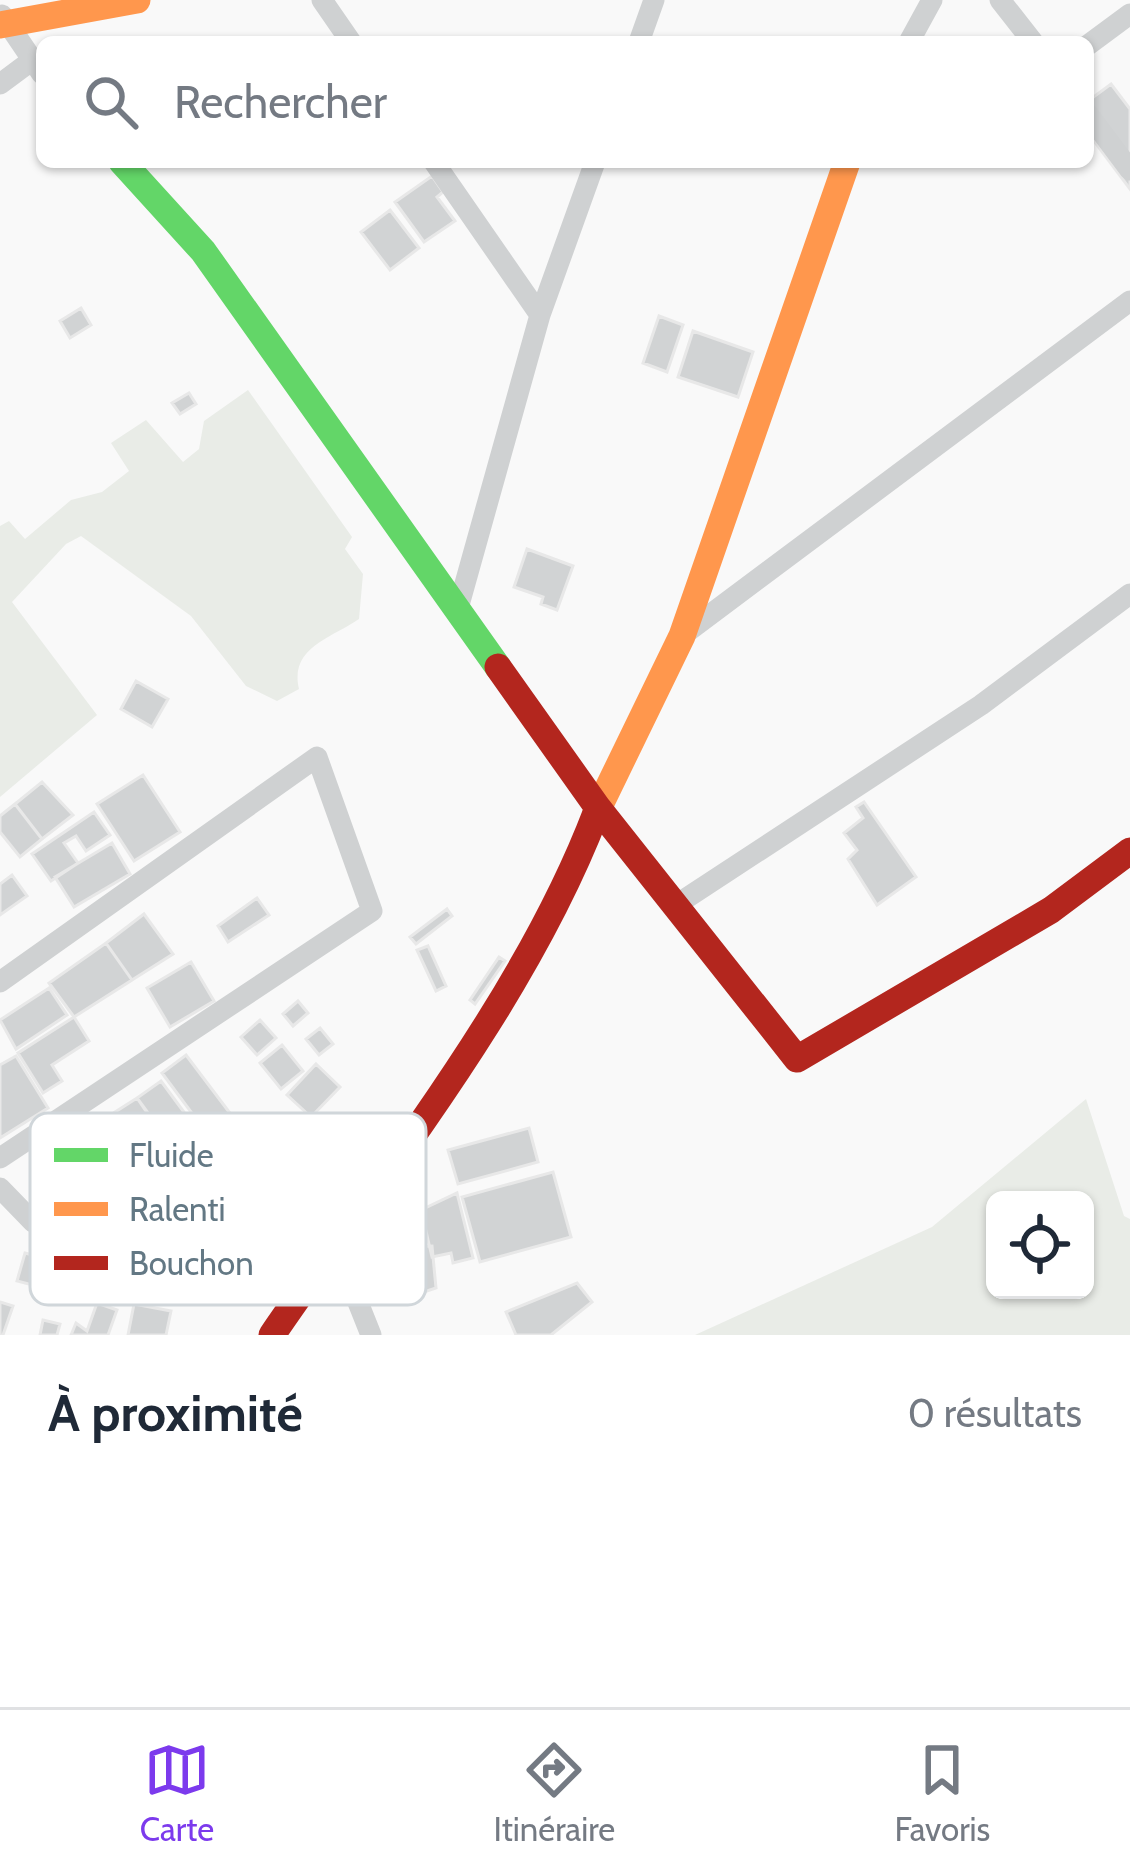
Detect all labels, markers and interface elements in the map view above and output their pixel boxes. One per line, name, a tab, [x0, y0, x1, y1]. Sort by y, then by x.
search box	[36, 36, 1094, 168]
icon: search	[78, 69, 144, 135]
text: Rechercher	[174, 75, 387, 129]
legend	[30, 1113, 426, 1305]
text: Fluide	[129, 1135, 214, 1175]
text: Ralenti	[129, 1189, 225, 1229]
map controls	[986, 1191, 1094, 1299]
button: locate	[986, 1191, 1094, 1299]
text: Bouchon	[129, 1243, 254, 1283]
text: À proximité	[48, 1382, 303, 1444]
text: 0 résultats	[908, 1389, 1082, 1437]
tab: Carte	[140, 1737, 214, 1849]
tab: Itinéraire	[494, 1737, 615, 1849]
tab: Favoris	[894, 1737, 990, 1849]

